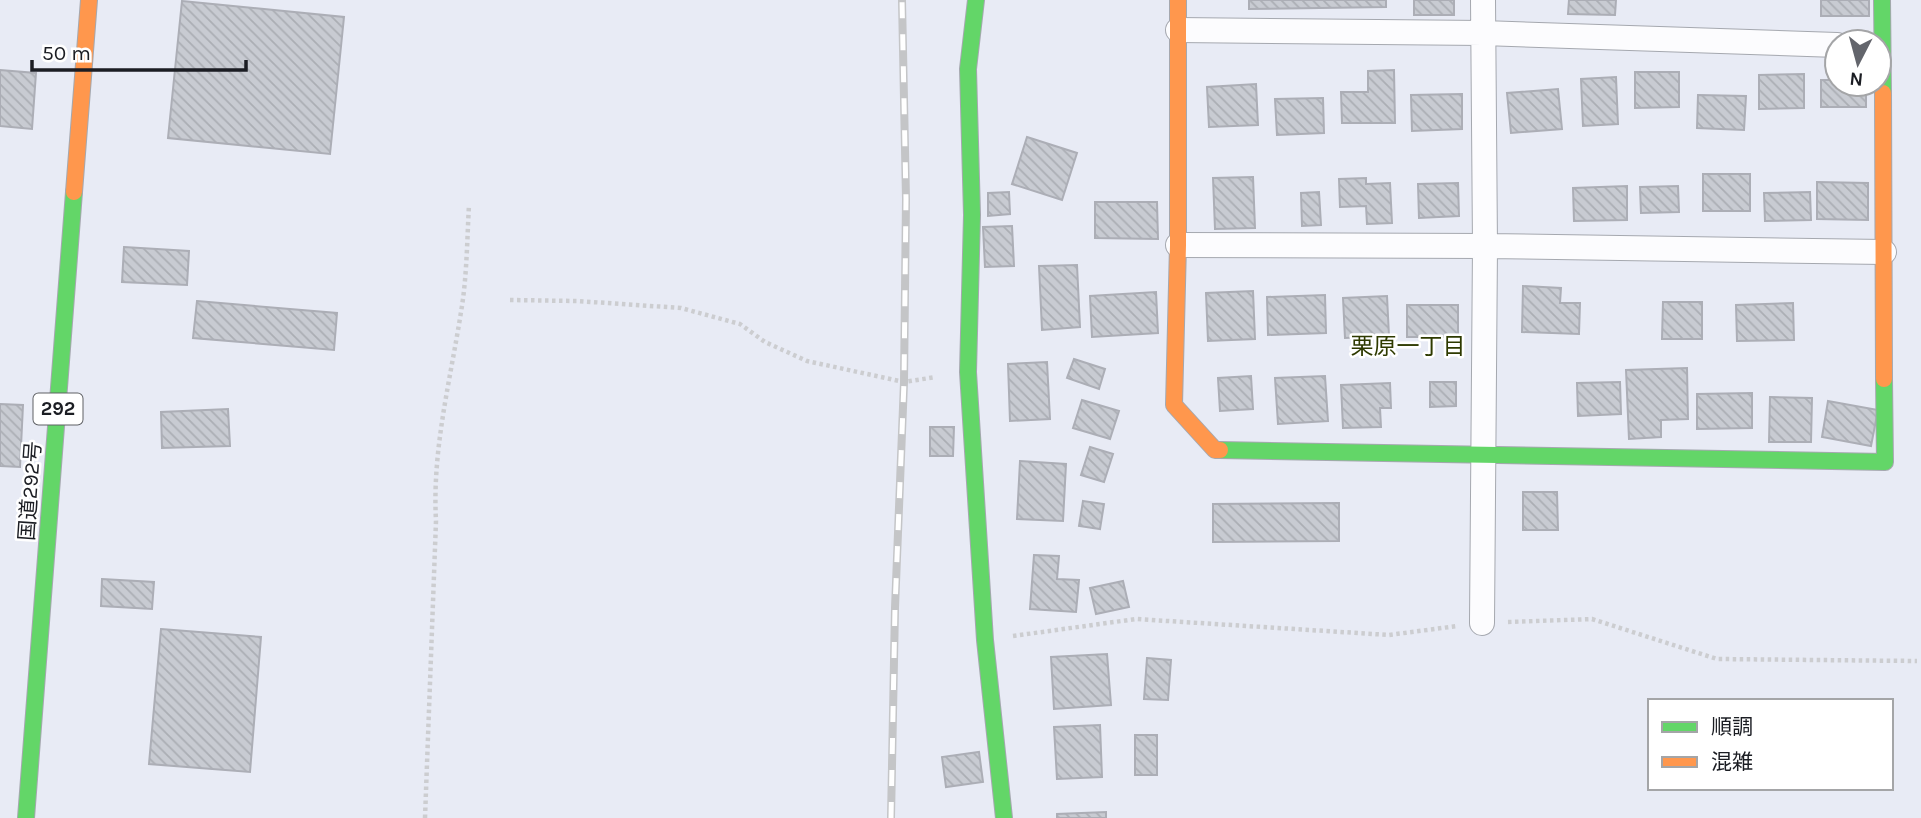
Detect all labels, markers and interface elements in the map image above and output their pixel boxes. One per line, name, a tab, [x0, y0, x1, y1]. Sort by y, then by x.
scale bar	[32, 28, 245, 72]
north arrow	[1823, 28, 1893, 98]
text: 50 m	[42, 41, 91, 65]
text: N	[1848, 67, 1864, 91]
district label: 栗原一丁目	[1351, 333, 1466, 360]
road number: 292	[34, 394, 82, 424]
street label: 国道292号	[15, 441, 45, 541]
legend	[1648, 699, 1893, 790]
text: 順調	[1711, 715, 1753, 739]
text: 混雑	[1711, 750, 1753, 774]

